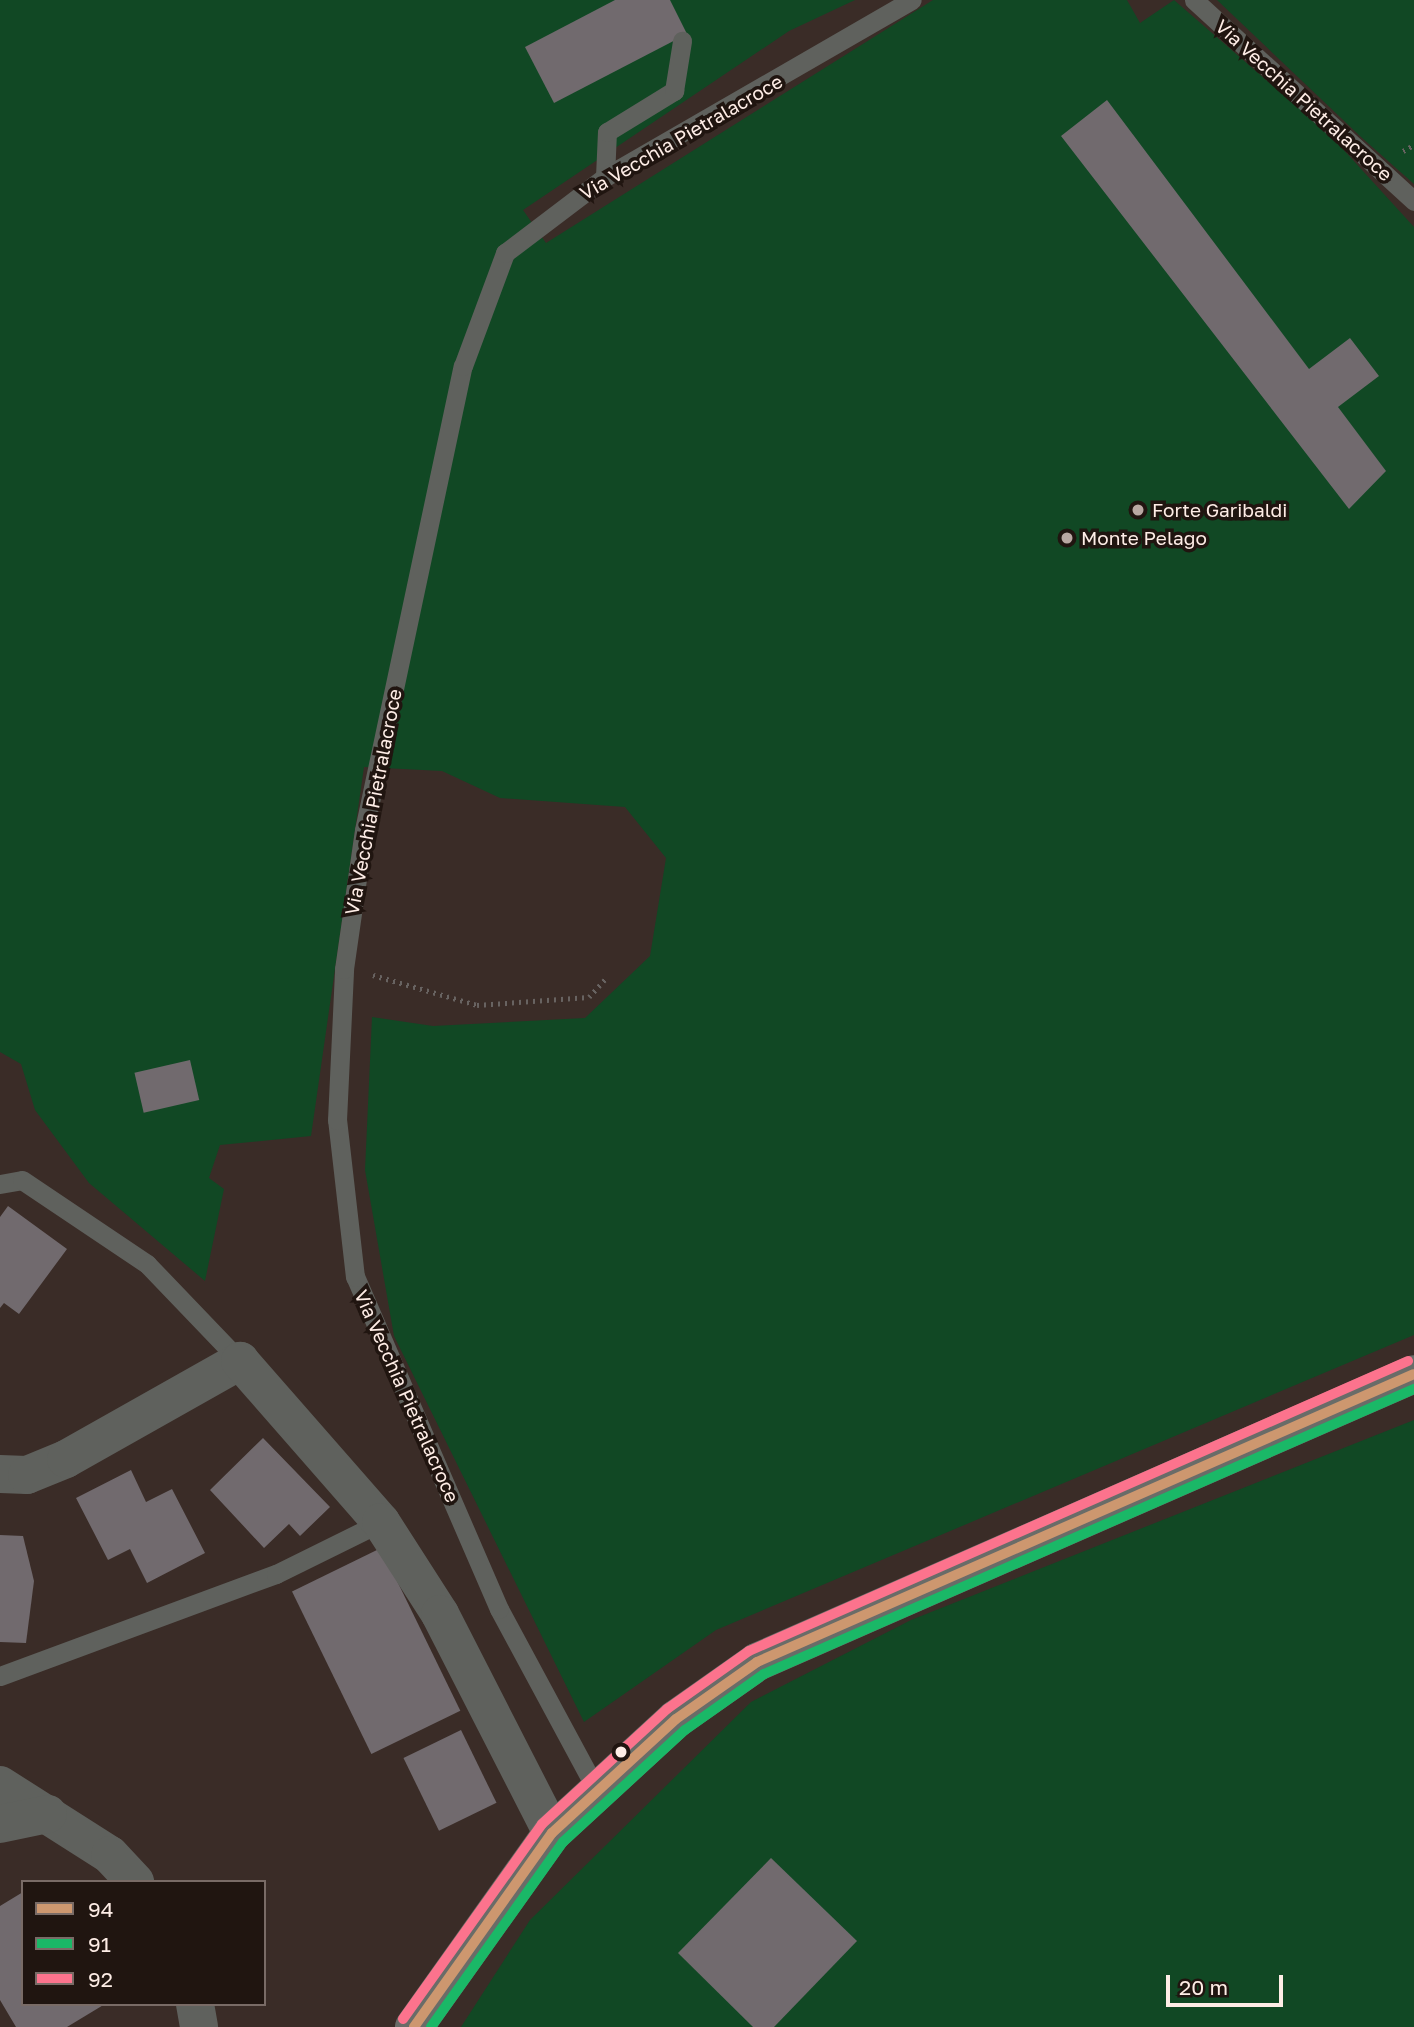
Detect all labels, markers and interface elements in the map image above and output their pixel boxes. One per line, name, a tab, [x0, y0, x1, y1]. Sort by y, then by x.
street label: Via Vecchia Pietralacroce	[1211, 15, 1397, 185]
street label: Via Vecchia Pietralacroce	[576, 70, 786, 204]
place label: Forte Garibaldi	[1152, 499, 1287, 521]
marker: Forte Garibaldi	[1130, 502, 1146, 518]
place label: Monte Pelago	[1081, 527, 1207, 549]
marker: Monte Pelago	[1059, 530, 1075, 546]
street label: Via Vecchia Pietralacroce	[340, 687, 406, 917]
street label: Via Vecchia Pietralacroce	[350, 1286, 464, 1506]
unlabelled marker	[614, 1745, 628, 1759]
legend	[21, 1880, 266, 2006]
text: 94	[88, 1896, 114, 1922]
text: 91	[88, 1931, 111, 1957]
scale bar	[1169, 1960, 1286, 2004]
text: 92	[88, 1966, 113, 1992]
text: 20 m	[1179, 1974, 1228, 2000]

